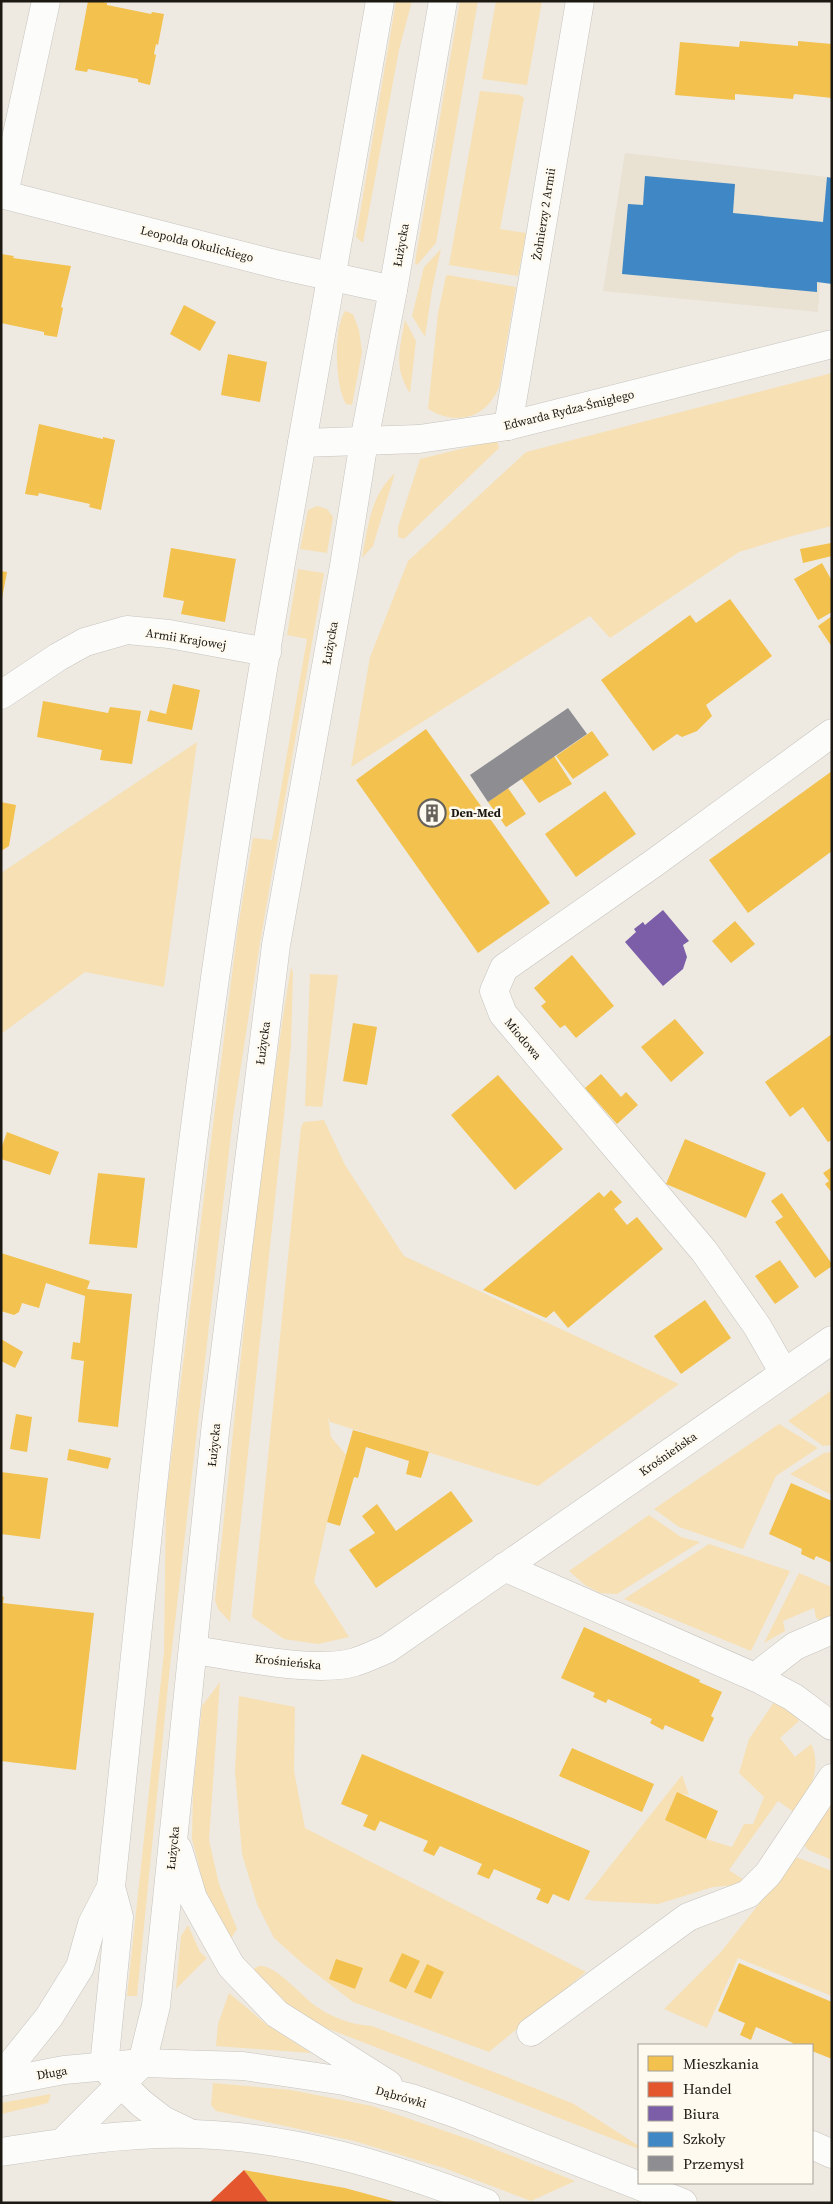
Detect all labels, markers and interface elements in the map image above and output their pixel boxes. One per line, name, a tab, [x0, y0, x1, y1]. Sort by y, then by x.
street label: Żołnierzy 2 Armii	[529, 166, 559, 261]
street label: Łużycka	[389, 221, 413, 268]
street label: Leopolda Okulickiego	[139, 222, 256, 266]
street label: Edwarda Rydza-Śmigłego	[502, 386, 636, 434]
street label: Łużycka	[318, 619, 342, 666]
street label: Armii Krajowej	[145, 625, 227, 653]
building icon: Den-Med	[417, 798, 447, 828]
place label: Den-Med	[451, 805, 501, 821]
street label: Miodowa	[501, 1015, 546, 1064]
street label: Łużycka	[252, 1019, 274, 1066]
street label: Łużycka	[204, 1422, 224, 1468]
street label: Krośnieńska	[636, 1428, 701, 1480]
street label: Krośnieńska	[254, 1651, 323, 1674]
street label: Łużycka	[163, 1825, 183, 1871]
legend	[638, 2044, 813, 2184]
text: Mieszkania	[683, 2053, 759, 2074]
street label: Długa	[35, 2062, 69, 2084]
text: Handel	[683, 2078, 732, 2099]
street label: Dąbrówki	[374, 2082, 429, 2112]
text: Biura	[683, 2103, 720, 2124]
text: Szkoły	[683, 2128, 726, 2149]
text: Przemysł	[683, 2153, 744, 2174]

